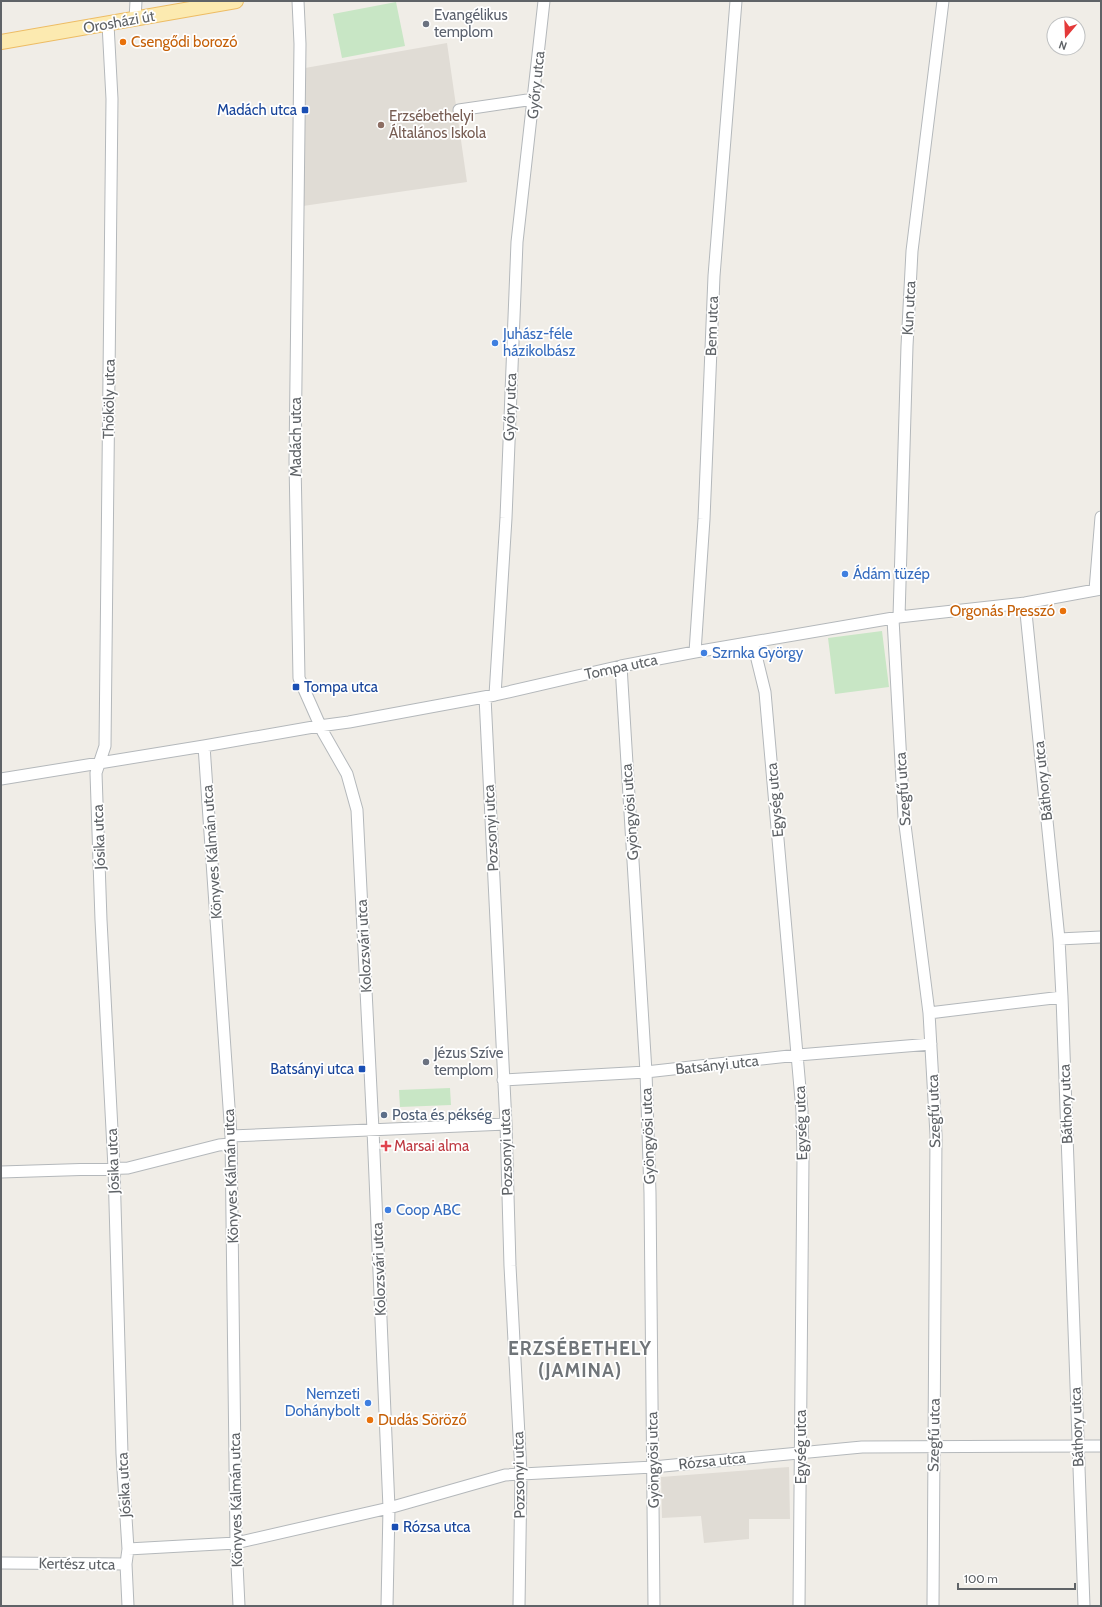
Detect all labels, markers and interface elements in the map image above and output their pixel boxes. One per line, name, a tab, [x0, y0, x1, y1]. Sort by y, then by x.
place label: Evangélikus templom	[434, 6, 508, 41]
street label: Orosházi út	[82, 7, 156, 37]
north arrow	[1046, 16, 1086, 56]
marker: Evangélikus templom	[421, 19, 431, 29]
place label: Csengődi borozó	[131, 33, 237, 51]
marker: Csengődi borozó	[118, 37, 128, 47]
text: N	[1057, 38, 1069, 53]
street label: Győry utca	[523, 49, 549, 120]
place label: Madách utca	[217, 101, 298, 119]
marker: Madách utca	[300, 105, 310, 115]
place label: Erzsébethelyi Általános Iskola	[389, 107, 487, 142]
marker: Erzsébethelyi Általános Iskola	[376, 120, 386, 130]
street label: Kun utca	[899, 279, 919, 336]
street label: Bem utca	[702, 295, 722, 356]
place label: Juhász-féle házikolbász	[502, 325, 576, 360]
marker: Juhász-féle házikolbász	[490, 338, 500, 348]
street label: Thököly utca	[99, 358, 119, 439]
street label: Győry utca	[500, 372, 520, 441]
street label: Madách utca	[287, 396, 305, 477]
place label: Ádám tüzép	[853, 564, 930, 583]
marker: Ádám tüzép	[840, 569, 850, 579]
place label: Orgonás Presszó	[950, 602, 1055, 620]
marker: Orgonás Presszó	[1058, 606, 1068, 616]
place label: Szrnka György	[712, 644, 804, 662]
marker: Szrnka György	[699, 648, 709, 658]
street label: Tompa utca	[583, 650, 660, 683]
place label: Tompa utca	[304, 678, 379, 696]
marker: Tompa utca	[291, 682, 301, 692]
street label: Báthory utca	[1030, 739, 1056, 822]
street label: Szegfű utca	[891, 751, 915, 826]
street label: Egység utca	[763, 761, 787, 838]
street label: Gyöngyösi utca	[618, 762, 642, 861]
street label: Könyves Kálmán utca	[198, 783, 226, 920]
street label: Pozsonyi utca	[480, 783, 502, 872]
street label: Jósika utca	[89, 803, 109, 871]
street label: Kolozsvári utca	[353, 898, 375, 993]
place label: Jézus Szíve templom	[433, 1044, 504, 1079]
street label: Batsányi utca	[674, 1052, 760, 1078]
marker: Jézus Szíve templom	[421, 1057, 431, 1067]
place label: Batsányi utca	[270, 1060, 355, 1078]
street label: Báthory utca	[1056, 1063, 1076, 1144]
marker: Batsányi utca	[357, 1064, 367, 1074]
street label: Szegfű utca	[924, 1073, 944, 1148]
street label: Egység utca	[791, 1085, 811, 1161]
street label: Gyöngyösi utca	[637, 1087, 659, 1185]
place label: Posta és pékség	[392, 1106, 492, 1124]
street label: Pozsonyi utca	[495, 1107, 517, 1196]
street label: Könyves Kálmán utca	[220, 1108, 242, 1244]
marker: Posta és pékség	[379, 1110, 389, 1120]
street label: Jósika utca	[103, 1127, 123, 1195]
place label: Marsai alma	[394, 1137, 470, 1155]
marker: Marsai alma	[381, 1141, 391, 1151]
place label: Coop ABC	[396, 1201, 461, 1219]
marker: Coop ABC	[383, 1205, 393, 1215]
street label: Kolozsvári utca	[368, 1221, 390, 1316]
district label: ERZSÉBETHELY (JAMINA)	[508, 1336, 652, 1382]
place label: Nemzeti Dohánybolt	[285, 1385, 360, 1420]
street label: Báthory utca	[1067, 1386, 1087, 1467]
street label: Szegfű utca	[924, 1397, 944, 1472]
marker: Nemzeti Dohánybolt	[363, 1398, 373, 1408]
street label: Egység utca	[792, 1409, 810, 1484]
place label: Dudás Söröző	[378, 1411, 467, 1429]
street label: Gyöngyösi utca	[643, 1411, 663, 1509]
marker: Dudás Söröző	[365, 1415, 375, 1425]
street label: Pozsonyi utca	[509, 1430, 529, 1519]
street label: Könyves Kálmán utca	[226, 1432, 246, 1567]
street label: Rózsa utca	[677, 1448, 747, 1473]
street label: Jósika utca	[113, 1451, 135, 1519]
place label: Rózsa utca	[403, 1518, 471, 1536]
marker: Rózsa utca	[390, 1522, 400, 1532]
street label: Kertész utca	[39, 1554, 116, 1574]
scale bar	[958, 1565, 1075, 1591]
text: 100 m	[964, 1571, 998, 1586]

